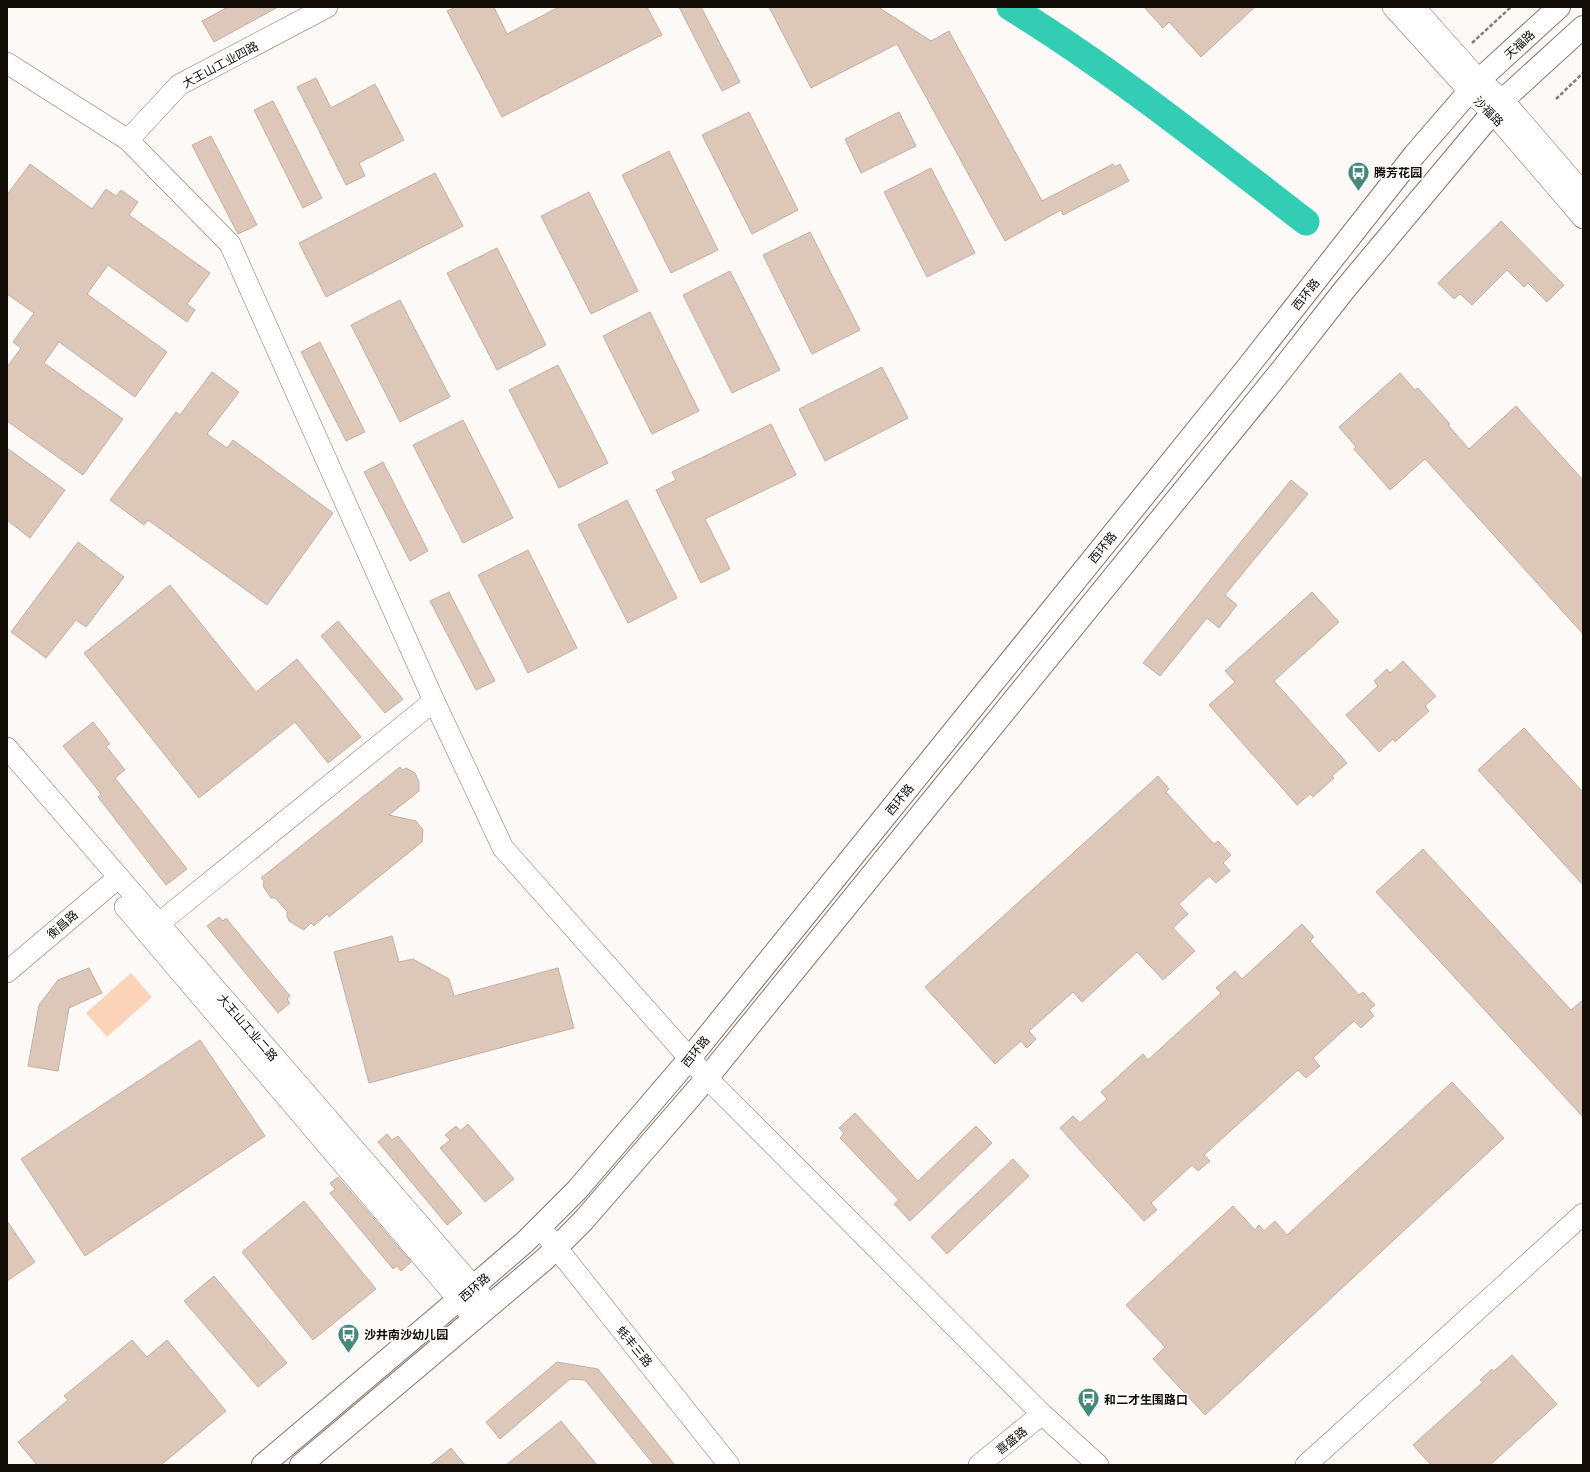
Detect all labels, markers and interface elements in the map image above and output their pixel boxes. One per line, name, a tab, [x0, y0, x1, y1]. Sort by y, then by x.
street label: 天福路	[1501, 27, 1537, 61]
street label: 大王山工业四路	[180, 38, 260, 90]
street label: 沙福路	[1471, 93, 1507, 129]
bus stop icon: 腾芳花园	[1345, 159, 1371, 192]
place label: 腾芳花园	[1374, 165, 1422, 179]
street label: 西环路	[1288, 276, 1322, 312]
street label: 西环路	[1085, 529, 1119, 565]
street label: 西环路	[882, 781, 916, 817]
street label: 衡昌路	[44, 907, 80, 941]
street label: 大王山工业二路	[215, 991, 281, 1063]
street label: 西环路	[678, 1033, 712, 1069]
street label: 西环路	[456, 1270, 492, 1304]
bus stop icon: 沙井南沙幼儿园	[335, 1321, 361, 1354]
street label: 蚝丰三路	[614, 1323, 656, 1369]
place label: 沙井南沙幼儿园	[364, 1327, 448, 1341]
bus stop icon: 和二才生围路口	[1075, 1386, 1101, 1419]
place label: 和二才生围路口	[1104, 1392, 1188, 1406]
street label: 喜盛路	[993, 1423, 1029, 1457]

